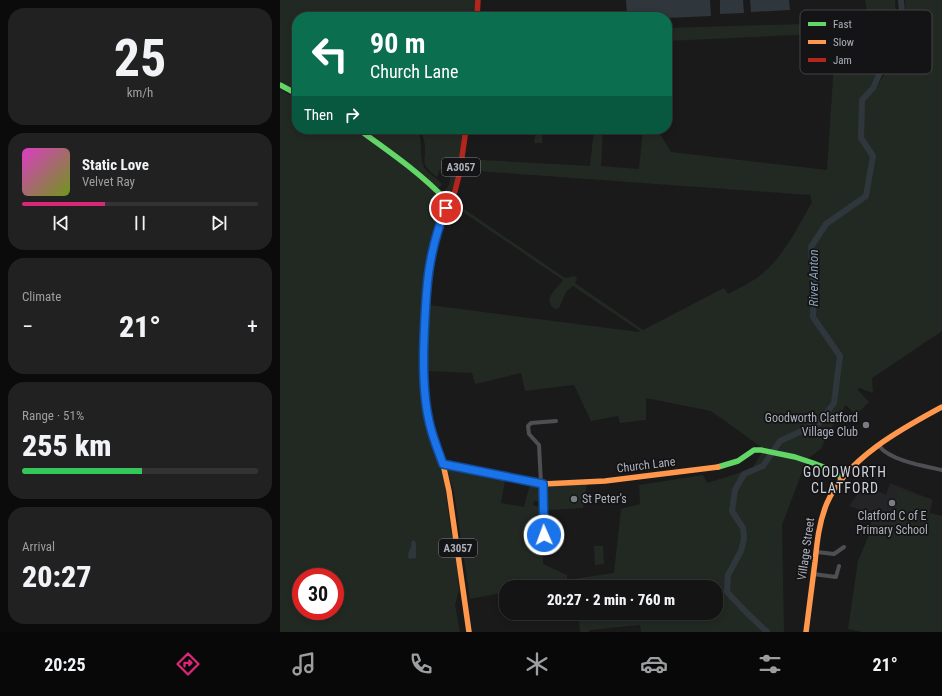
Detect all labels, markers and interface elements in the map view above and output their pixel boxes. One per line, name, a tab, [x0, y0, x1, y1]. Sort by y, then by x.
legend	[800, 10, 932, 74]
text: Fast	[833, 18, 852, 31]
text: 90 m	[370, 27, 426, 60]
text: 25	[114, 28, 166, 89]
icon: left	[304, 28, 356, 80]
text: Slow	[833, 36, 854, 49]
text: Jam	[833, 54, 852, 67]
text: Church Lane	[370, 61, 458, 82]
text: km/h	[127, 85, 153, 100]
icon: right	[341, 104, 363, 126]
text: Then	[304, 106, 333, 124]
text: Static Love	[82, 156, 149, 174]
road number: A3057	[442, 158, 480, 176]
text: Velvet Ray	[82, 174, 135, 189]
pin	[429, 191, 463, 225]
icon: arrive	[435, 197, 457, 219]
icon: previous	[50, 212, 72, 234]
icon: pause	[129, 212, 151, 234]
icon: next	[208, 212, 230, 234]
water label: River Anton	[806, 249, 821, 307]
text: Climate	[22, 289, 61, 304]
text: 21°	[119, 309, 161, 344]
text: −	[22, 314, 33, 339]
text: +	[247, 314, 258, 339]
text: Range · 51%	[22, 408, 84, 423]
place label: Goodworth Clatford Village Club	[765, 411, 858, 439]
marker: Goodworth Clatford Village Club	[861, 420, 871, 430]
text: 255 km	[22, 428, 111, 463]
street label: Church Lane	[616, 454, 676, 476]
district label: GOODWORTH CLATFORD	[803, 464, 887, 496]
place label: St Peter's	[582, 492, 627, 506]
marker: St Peter's	[569, 494, 579, 504]
marker: Clatford C of E Primary School	[887, 498, 897, 508]
place label: Clatford C of E Primary School	[856, 509, 928, 537]
position arrow	[523, 514, 565, 556]
street label: Village Street	[795, 516, 817, 581]
text: Arrival	[22, 539, 55, 554]
road number: A3057	[439, 539, 477, 557]
text: 20:27	[22, 559, 91, 594]
speed limit sign: 30	[292, 568, 344, 620]
text: 20:27 · 2 min · 760 m	[547, 591, 675, 609]
icon: directions	[174, 650, 202, 678]
icon: music	[290, 650, 318, 678]
icon: phone	[407, 650, 435, 678]
icon: climate	[523, 650, 551, 678]
icon: car	[640, 650, 668, 678]
icon: filters	[756, 650, 784, 678]
text: 20:25	[44, 654, 86, 675]
text: 21°	[872, 654, 898, 675]

